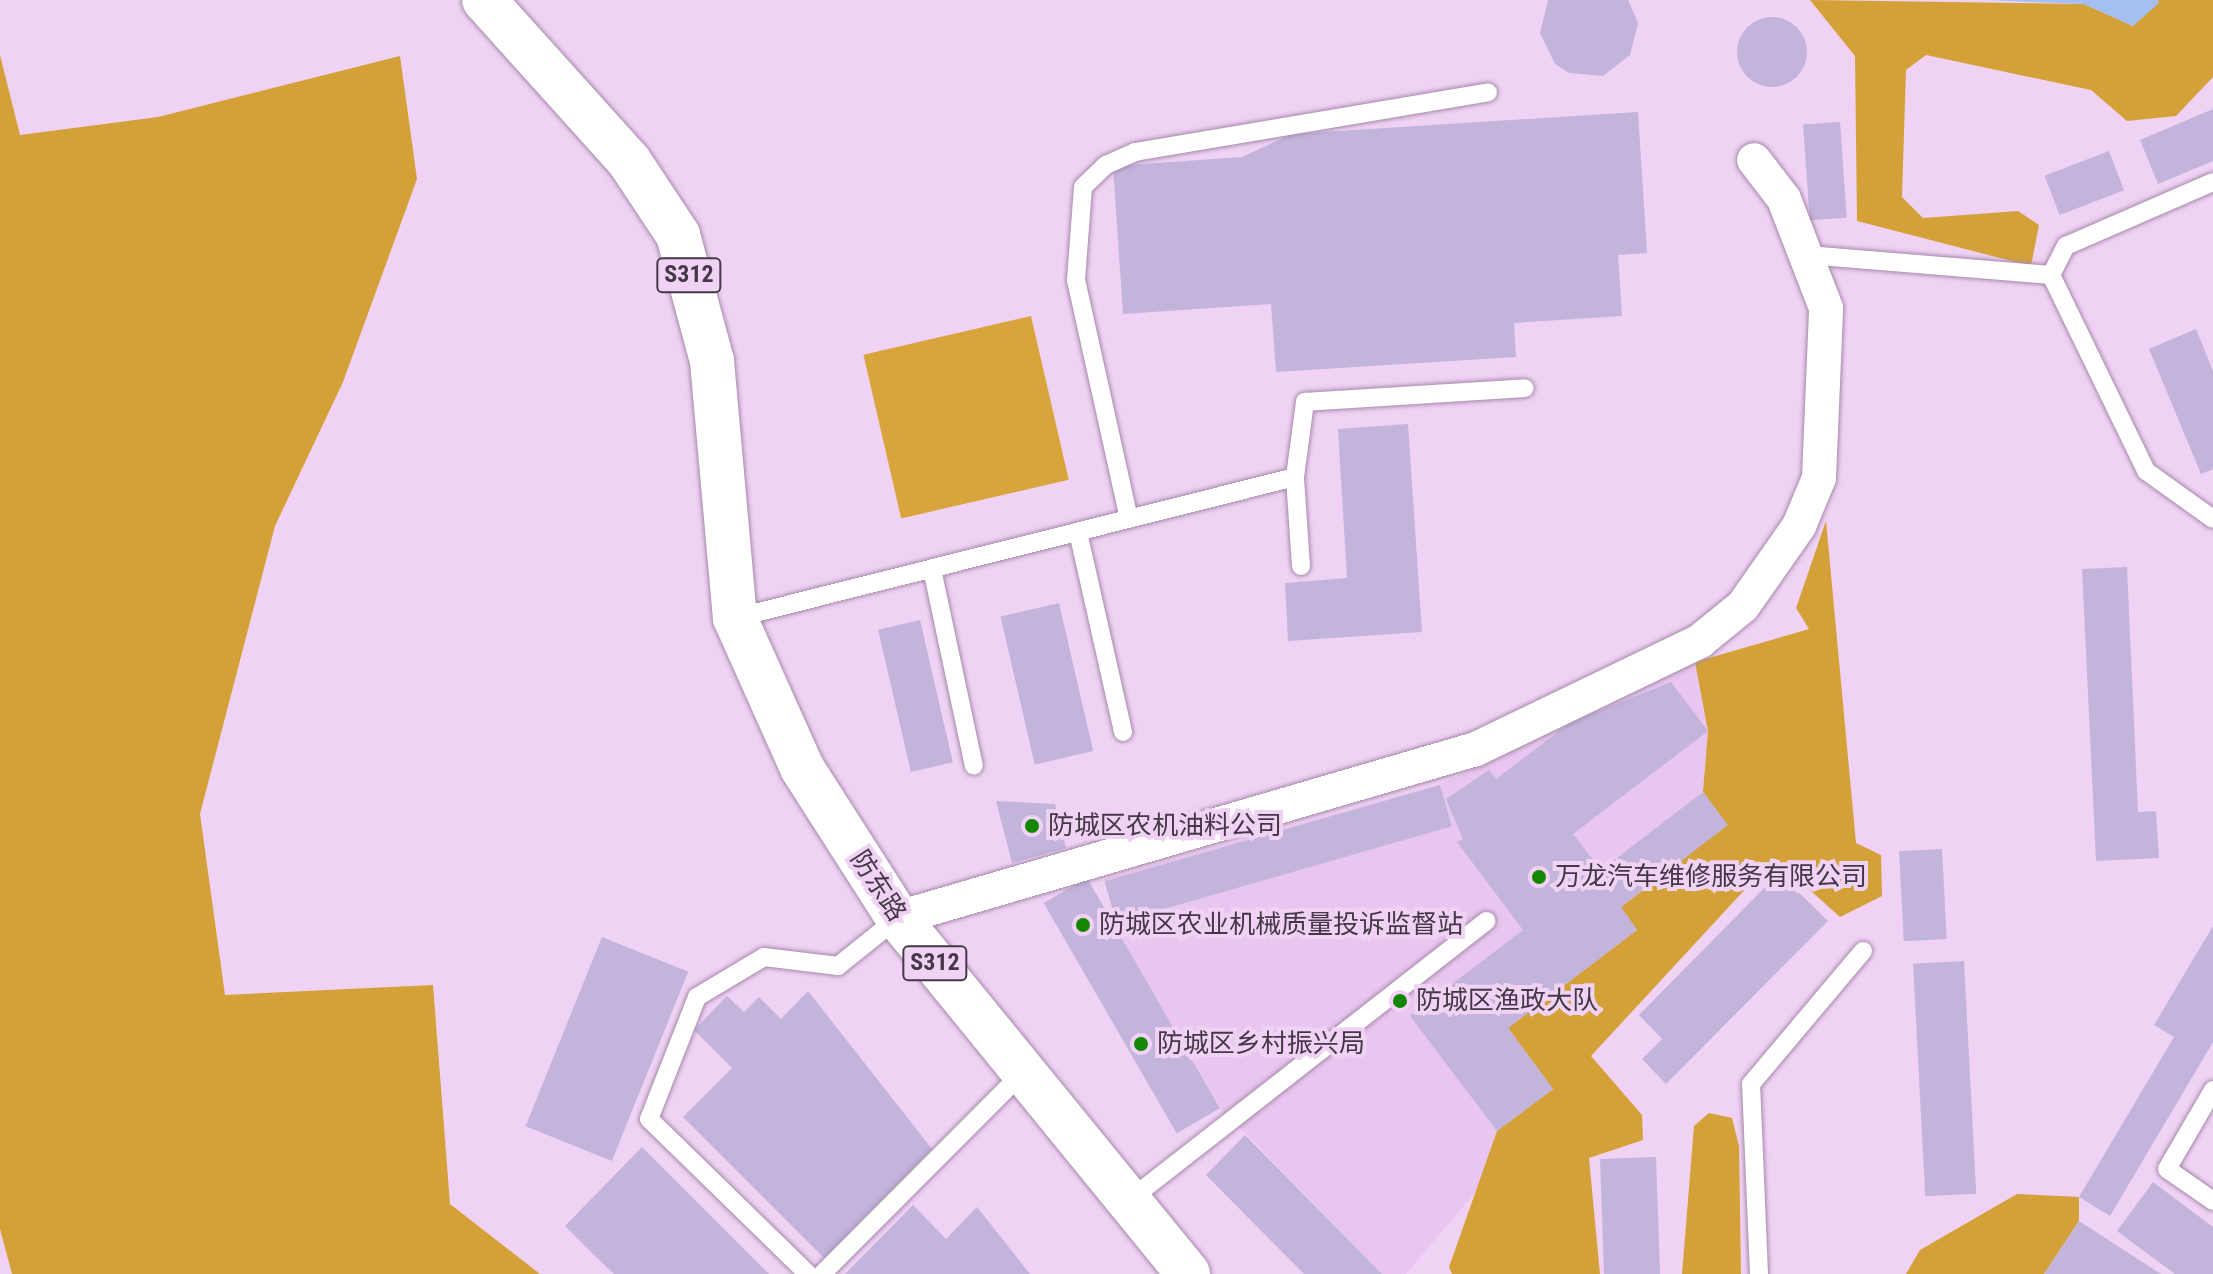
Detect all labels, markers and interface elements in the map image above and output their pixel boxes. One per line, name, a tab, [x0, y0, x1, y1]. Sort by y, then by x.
road number: S312	[655, 255, 723, 295]
place label: 防城区农机油料公司	[1048, 810, 1282, 842]
marker: 防城区农机油料公司	[1023, 817, 1041, 835]
street label: 防东路	[844, 845, 912, 927]
place label: 万龙汽车维修服务有限公司	[1555, 861, 1867, 893]
marker: 万龙汽车维修服务有限公司	[1530, 868, 1548, 886]
place label: 防城区农业机械质量投诉监督站	[1099, 909, 1463, 941]
marker: 防城区农业机械质量投诉监督站	[1074, 916, 1092, 934]
road number: S312	[901, 943, 969, 983]
place label: 防城区渔政大队	[1416, 985, 1598, 1017]
marker: 防城区渔政大队	[1391, 992, 1409, 1010]
place label: 防城区乡村振兴局	[1157, 1028, 1365, 1060]
marker: 防城区乡村振兴局	[1132, 1035, 1150, 1053]

